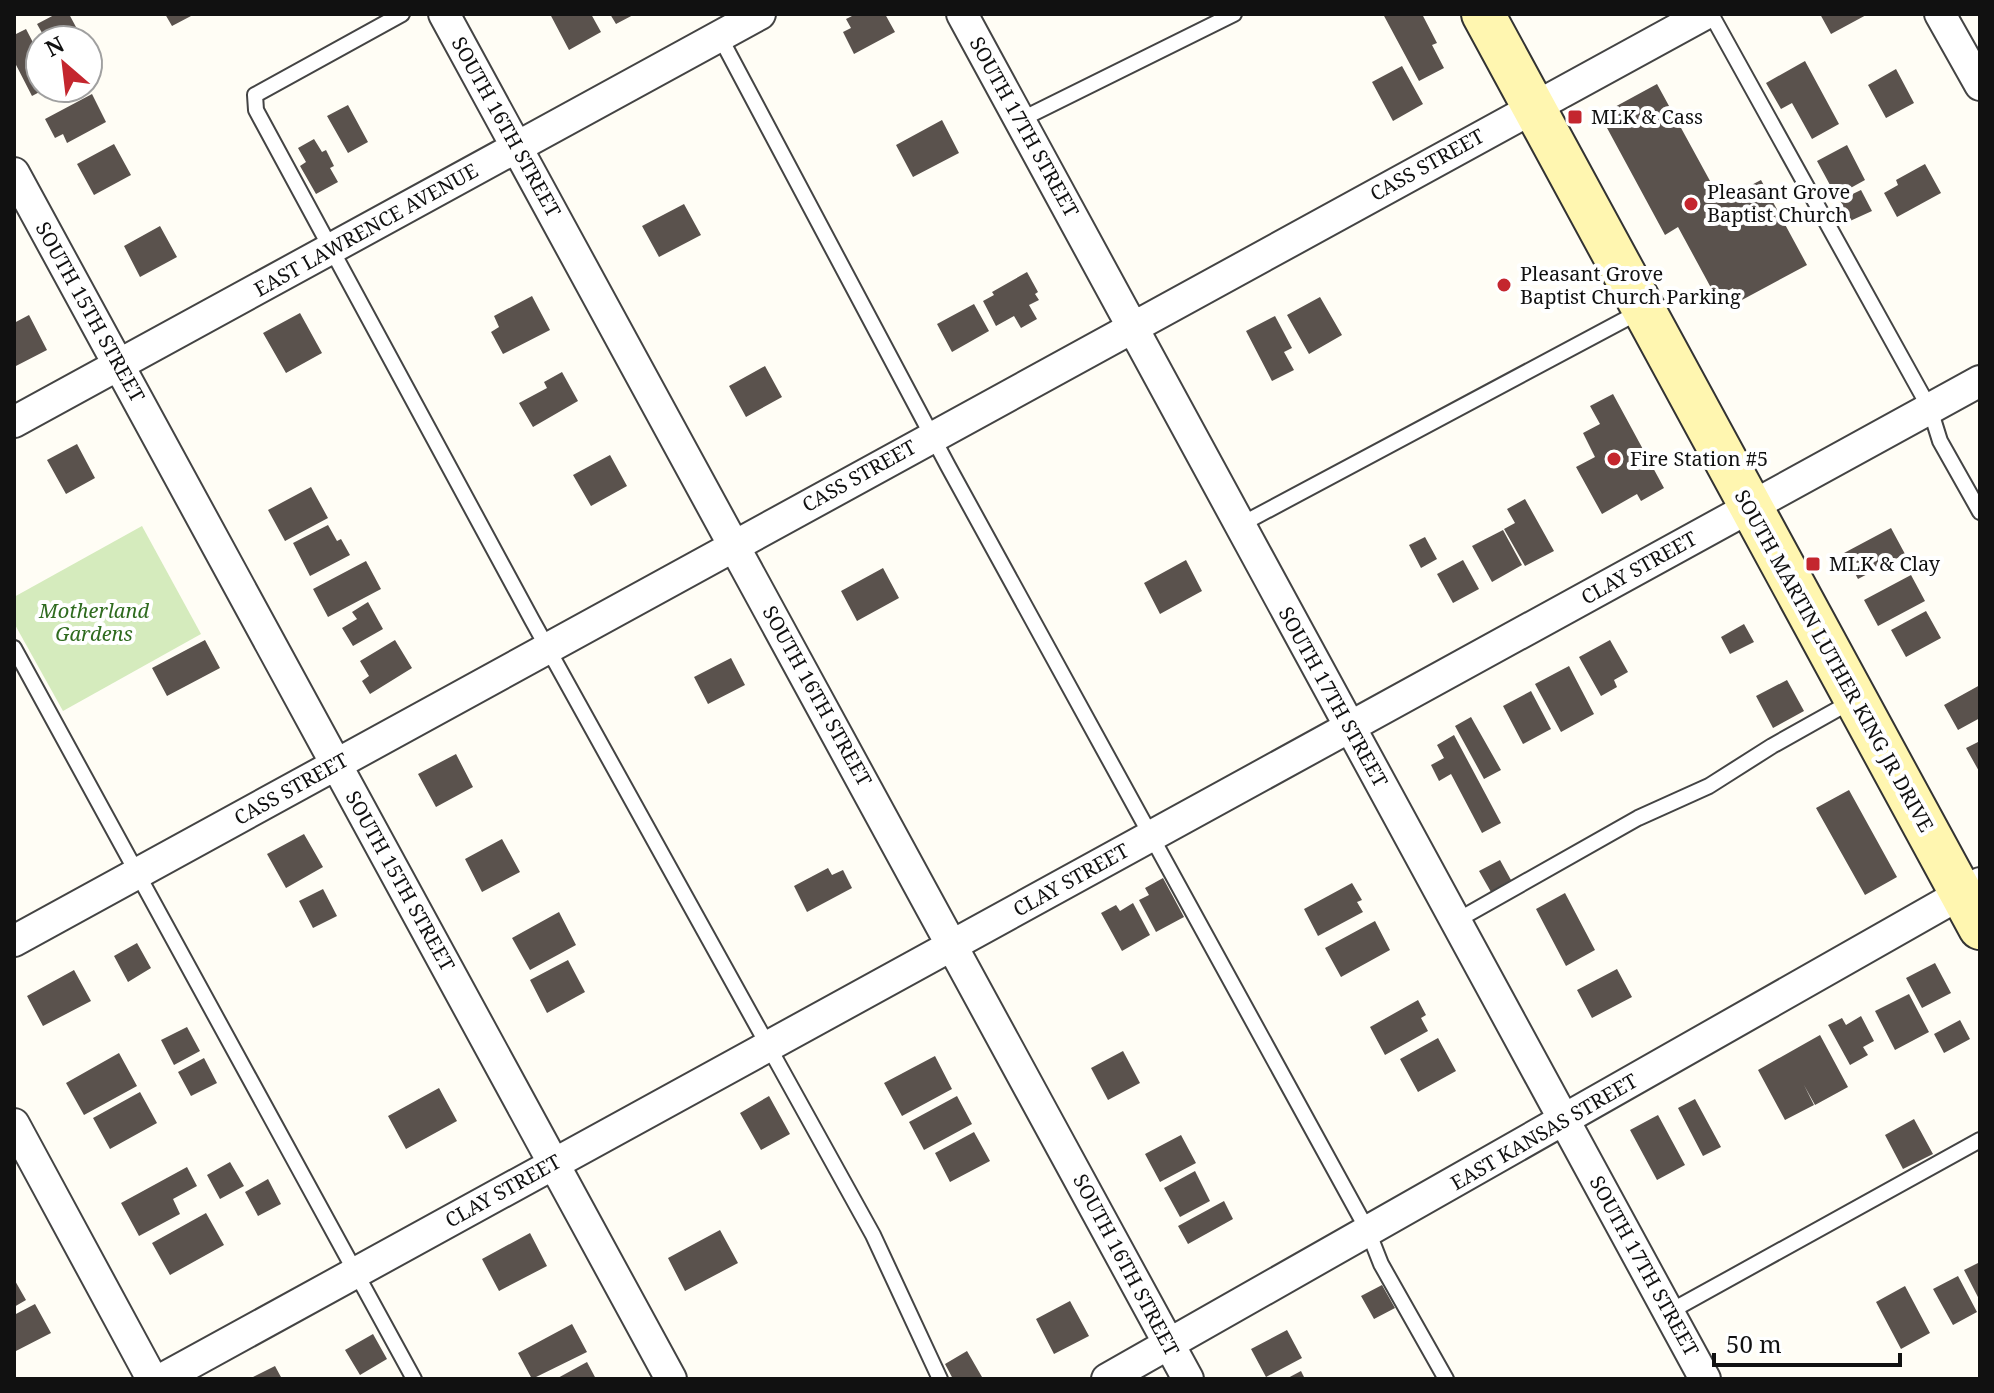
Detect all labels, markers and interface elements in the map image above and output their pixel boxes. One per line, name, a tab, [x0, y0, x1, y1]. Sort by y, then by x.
north arrow	[24, 24, 104, 104]
text: N	[39, 28, 69, 63]
street label: SOUTH 16TH STREET	[446, 32, 567, 222]
street label: SOUTH 17TH STREET	[964, 32, 1085, 222]
place label: MLK & Cass	[1591, 103, 1703, 130]
marker: MLK & Cass	[1566, 108, 1584, 126]
street label: CASS STREET	[1365, 122, 1489, 207]
street label: EAST LAWRENCE AVENUE	[249, 157, 482, 302]
place label: Pleasant Grove Baptist Church	[1707, 178, 1850, 228]
marker: Pleasant Grove Baptist Church	[1682, 195, 1700, 213]
street label: SOUTH 15TH STREET	[30, 217, 151, 407]
place label: Pleasant Grove Baptist Church Parking	[1520, 260, 1741, 310]
marker: Pleasant Grove Baptist Church Parking	[1495, 276, 1513, 294]
street label: CASS STREET	[797, 433, 921, 518]
place label: Fire Station #5	[1630, 445, 1768, 472]
marker: Fire Station #5	[1605, 450, 1623, 468]
street label: SOUTH MARTIN LUTHER KING JR DRIVE	[1729, 485, 1940, 837]
street label: CLAY STREET	[1576, 525, 1701, 610]
place label: MLK & Clay	[1829, 550, 1941, 577]
marker: MLK & Clay	[1804, 555, 1822, 573]
park label: Motherland Gardens	[38, 597, 149, 647]
street label: SOUTH 16TH STREET	[757, 601, 878, 791]
street label: SOUTH 17TH STREET	[1273, 602, 1394, 792]
street label: CASS STREET	[229, 746, 353, 831]
street label: SOUTH 15TH STREET	[340, 786, 461, 976]
street label: CLAY STREET	[1008, 837, 1133, 922]
street label: EAST KANSAS STREET	[1445, 1067, 1642, 1196]
street label: CLAY STREET	[440, 1148, 565, 1233]
street label: SOUTH 16TH STREET	[1067, 1169, 1186, 1360]
street label: SOUTH 17TH STREET	[1584, 1171, 1705, 1361]
scale bar	[1714, 1317, 1900, 1367]
text: 50 m	[1726, 1327, 1782, 1360]

